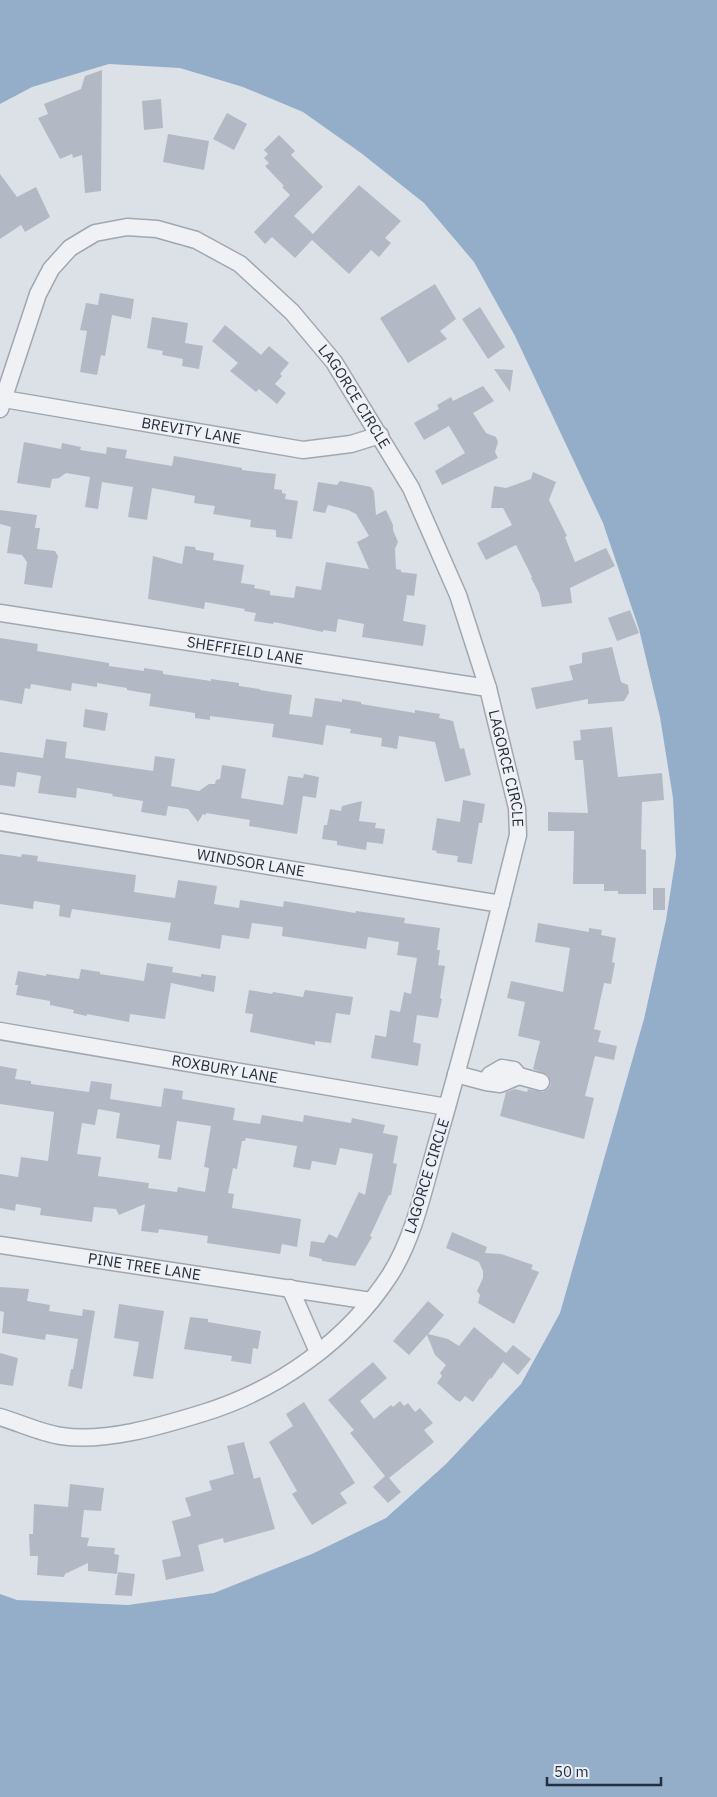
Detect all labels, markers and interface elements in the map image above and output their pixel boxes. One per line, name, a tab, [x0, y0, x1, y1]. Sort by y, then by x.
street label: LAGORCE CIRCLE	[314, 340, 395, 452]
street label: BREVITY LANE	[140, 413, 243, 448]
street label: SHEFFIELD LANE	[186, 632, 305, 668]
street label: LAGORCE CIRCLE	[485, 708, 528, 827]
street label: WINDSOR LANE	[195, 844, 306, 881]
street label: ROXBURY LANE	[170, 1050, 279, 1087]
street label: LAGORCE CIRCLE	[400, 1116, 453, 1236]
street label: PINE TREE LANE	[87, 1248, 202, 1284]
scale bar	[547, 1754, 661, 1786]
text: 50 m	[554, 1762, 589, 1781]

